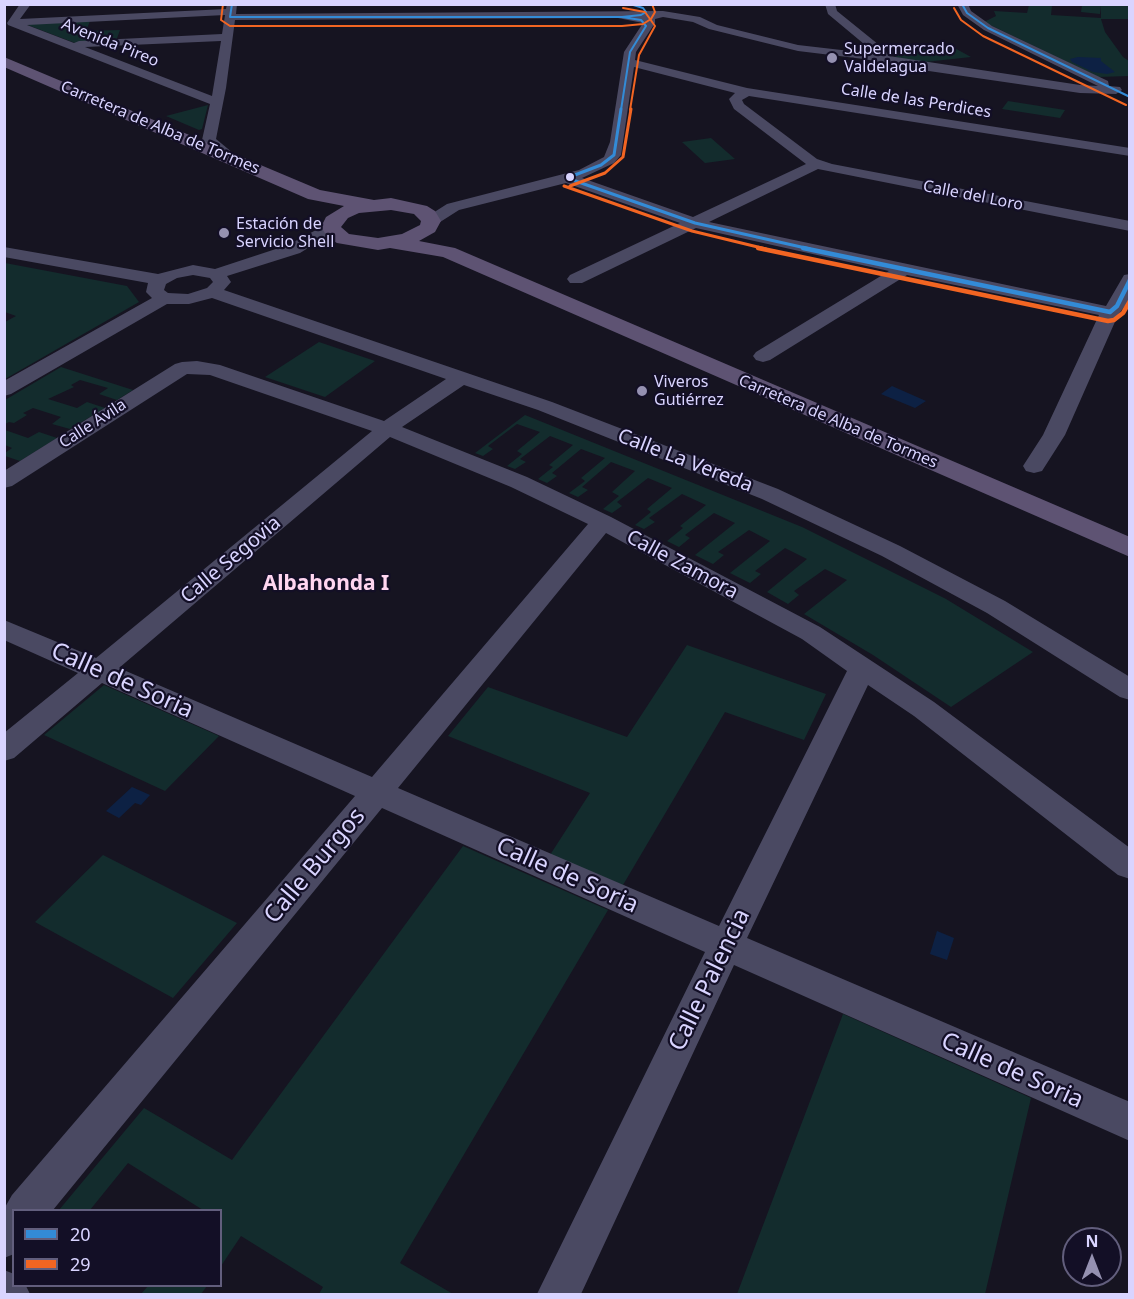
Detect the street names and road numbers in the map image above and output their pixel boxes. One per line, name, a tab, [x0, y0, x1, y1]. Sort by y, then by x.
street label: Avenida Pireo	[59, 15, 161, 71]
street label: Carretera de Alba de Tormes	[58, 77, 262, 179]
street label: Calle de las Perdices	[840, 80, 992, 122]
street label: Calle del Loro	[921, 177, 1025, 215]
street label: Carretera de Alba de Tormes	[736, 371, 940, 473]
street label: Calle Ávila	[56, 395, 130, 453]
street label: Calle La Vereda	[614, 424, 756, 498]
street label: Calle Segovia	[176, 511, 286, 609]
street label: Calle Zamora	[622, 525, 742, 605]
street label: Calle de Soria	[46, 637, 198, 725]
street label: Calle Burgos	[258, 802, 372, 930]
street label: Calle de Soria	[491, 832, 643, 920]
street label: Calle Palencia	[663, 904, 757, 1056]
street label: Calle de Soria	[936, 1027, 1088, 1115]

